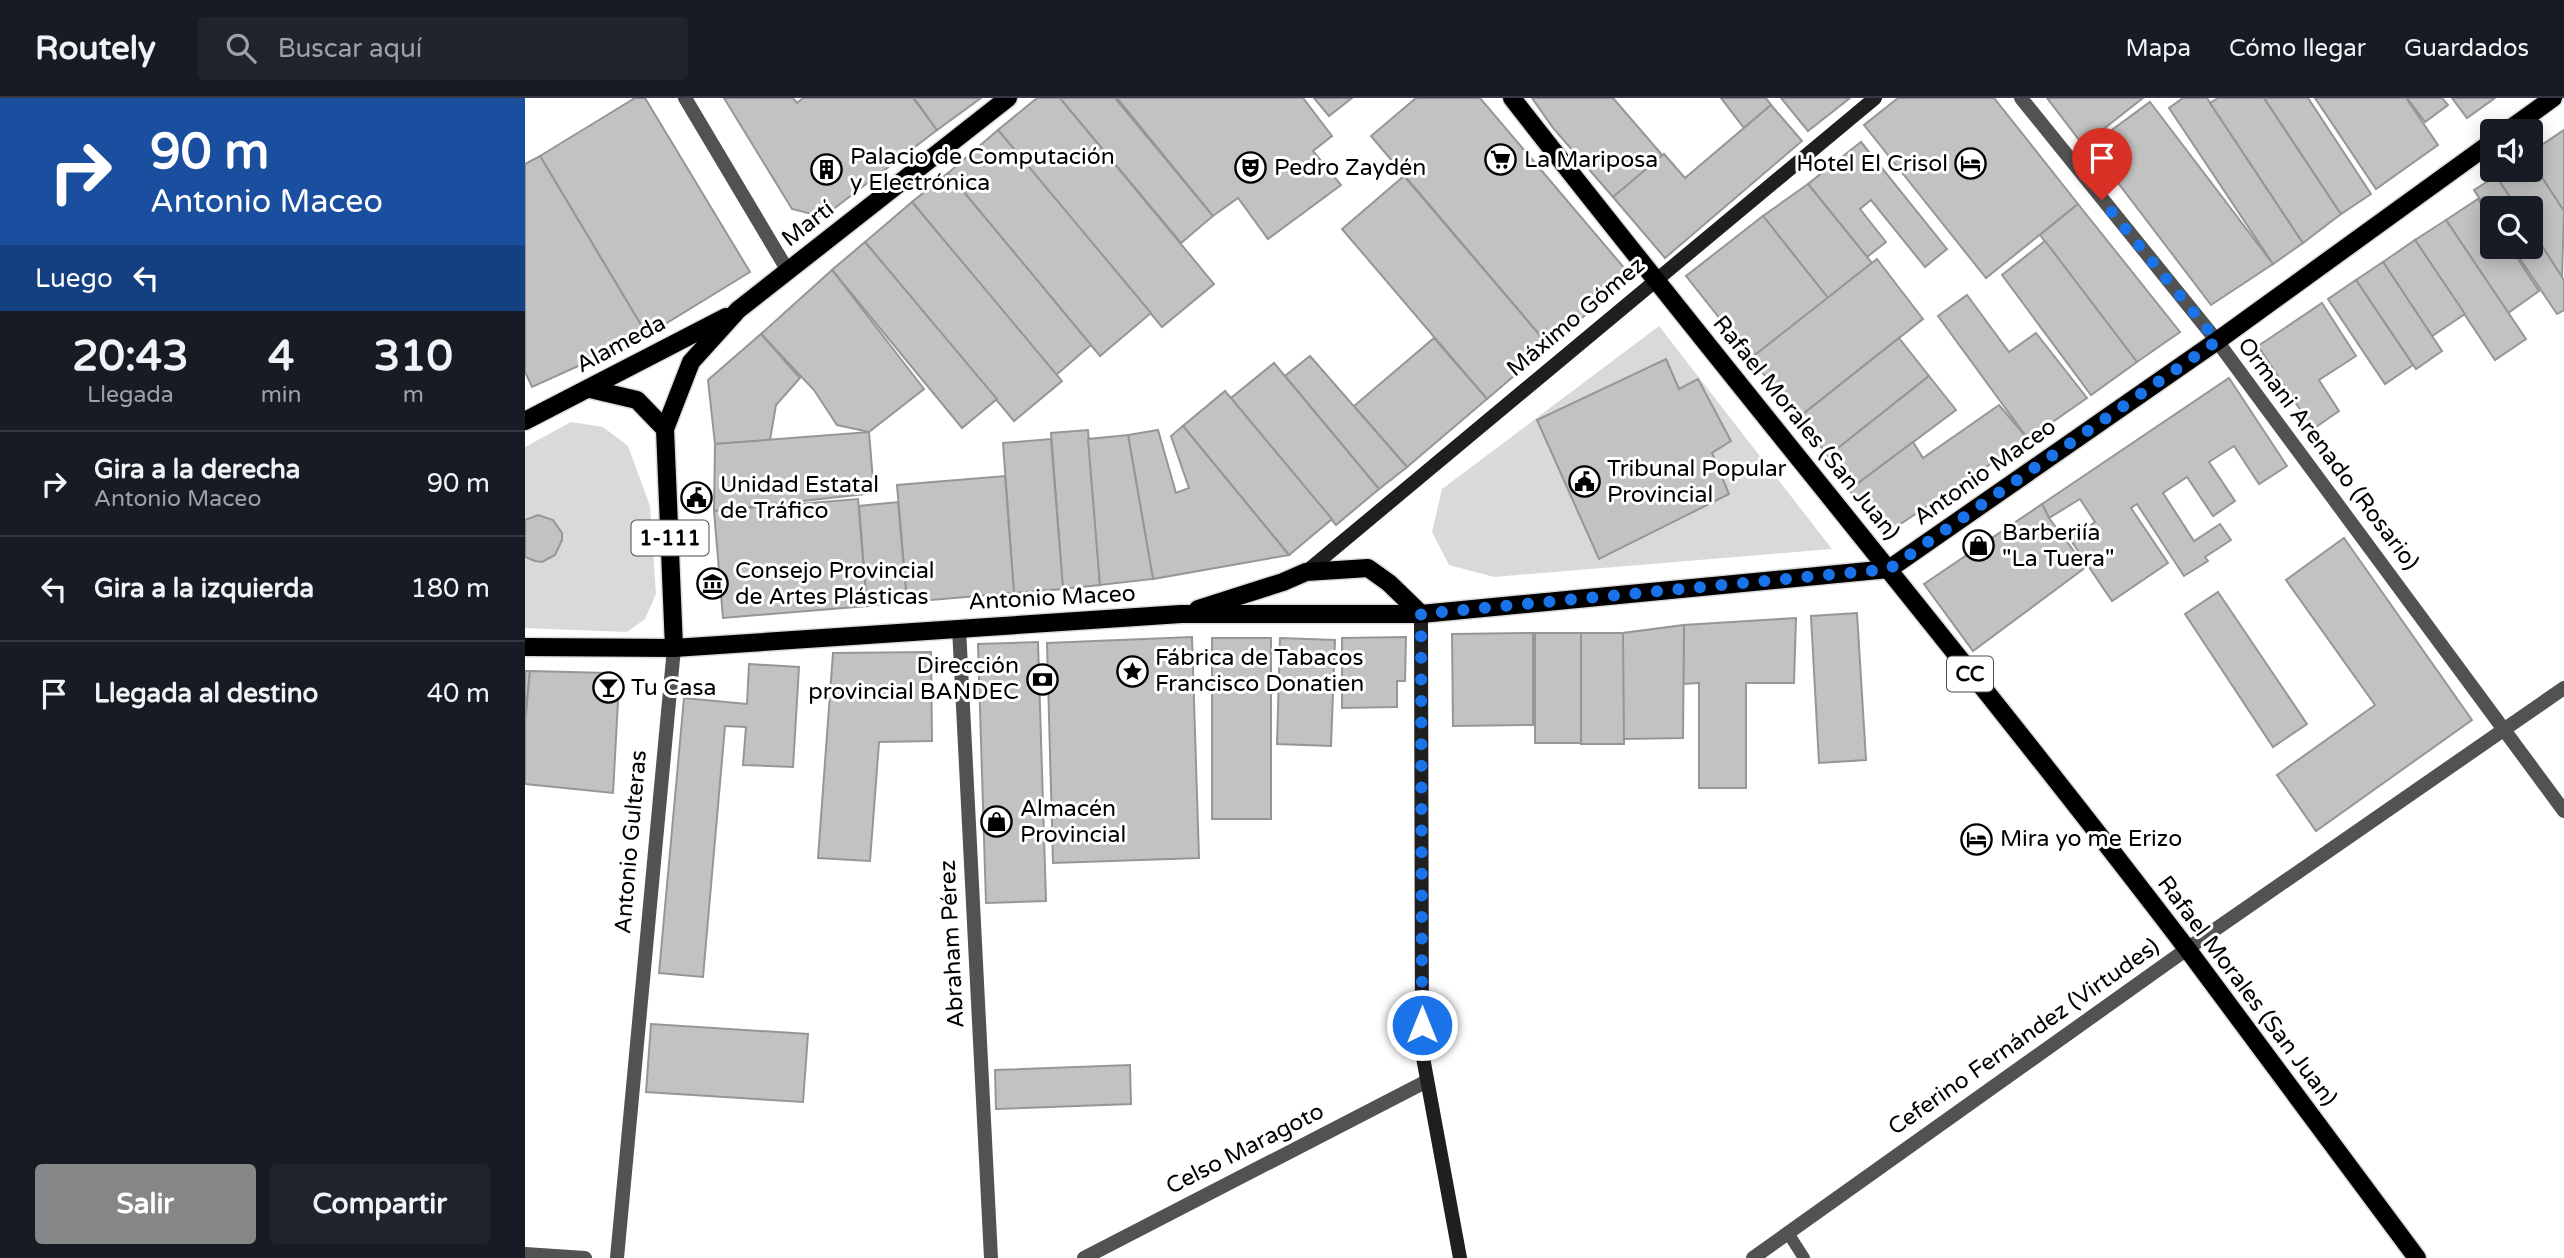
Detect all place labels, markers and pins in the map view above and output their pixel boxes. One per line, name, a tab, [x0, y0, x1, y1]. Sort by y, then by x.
pin	[2072, 128, 2132, 200]
place label: Palacio de Computación y Electrónica	[850, 143, 1115, 197]
supermarket icon: La Mariposa	[1484, 143, 1518, 177]
place label: La Mariposa	[1524, 146, 1658, 174]
hotel icon: Hotel El Crisol	[1954, 147, 1988, 181]
place label: Hotel El Crisol	[1796, 150, 1948, 178]
theatre icon: Pedro Zaydén	[1234, 151, 1268, 185]
building icon: Palacio de Computación y Electrónica	[810, 153, 844, 187]
place label: Pedro Zaydén	[1274, 154, 1426, 182]
place label: Tribunal Popular Provincial	[1607, 455, 1787, 509]
public building icon: Tribunal Popular Provincial	[1567, 465, 1601, 499]
place label: Unidad Estatal de Tráfico	[720, 471, 879, 525]
public building icon: Unidad Estatal de Tráfico	[680, 481, 714, 515]
place label: Barberiía "La Tuera"	[2002, 519, 2114, 573]
shop icon: Barberiía "La Tuera"	[1962, 529, 1996, 563]
place label: Consejo Provincial de Artes Plásticas	[735, 557, 935, 611]
museum icon: Consejo Provincial de Artes Plásticas	[695, 567, 729, 601]
place label: Fábrica de Tabacos Francisco Donatien	[1155, 644, 1364, 698]
place label: Dirección provincial BANDEC	[808, 652, 1019, 706]
place icon: Fábrica de Tabacos Francisco Donatien	[1115, 654, 1149, 688]
bank icon: Dirección provincial BANDEC	[1025, 662, 1059, 696]
bar icon: Tu Casa	[591, 671, 625, 705]
place label: Tu Casa	[631, 674, 717, 702]
place label: Almacén Provincial	[1020, 795, 1126, 849]
shop icon: Almacén Provincial	[980, 805, 1014, 839]
hotel icon: Mira yo me Erizo	[1960, 822, 1994, 856]
place label: Mira yo me Erizo	[2000, 825, 2182, 853]

